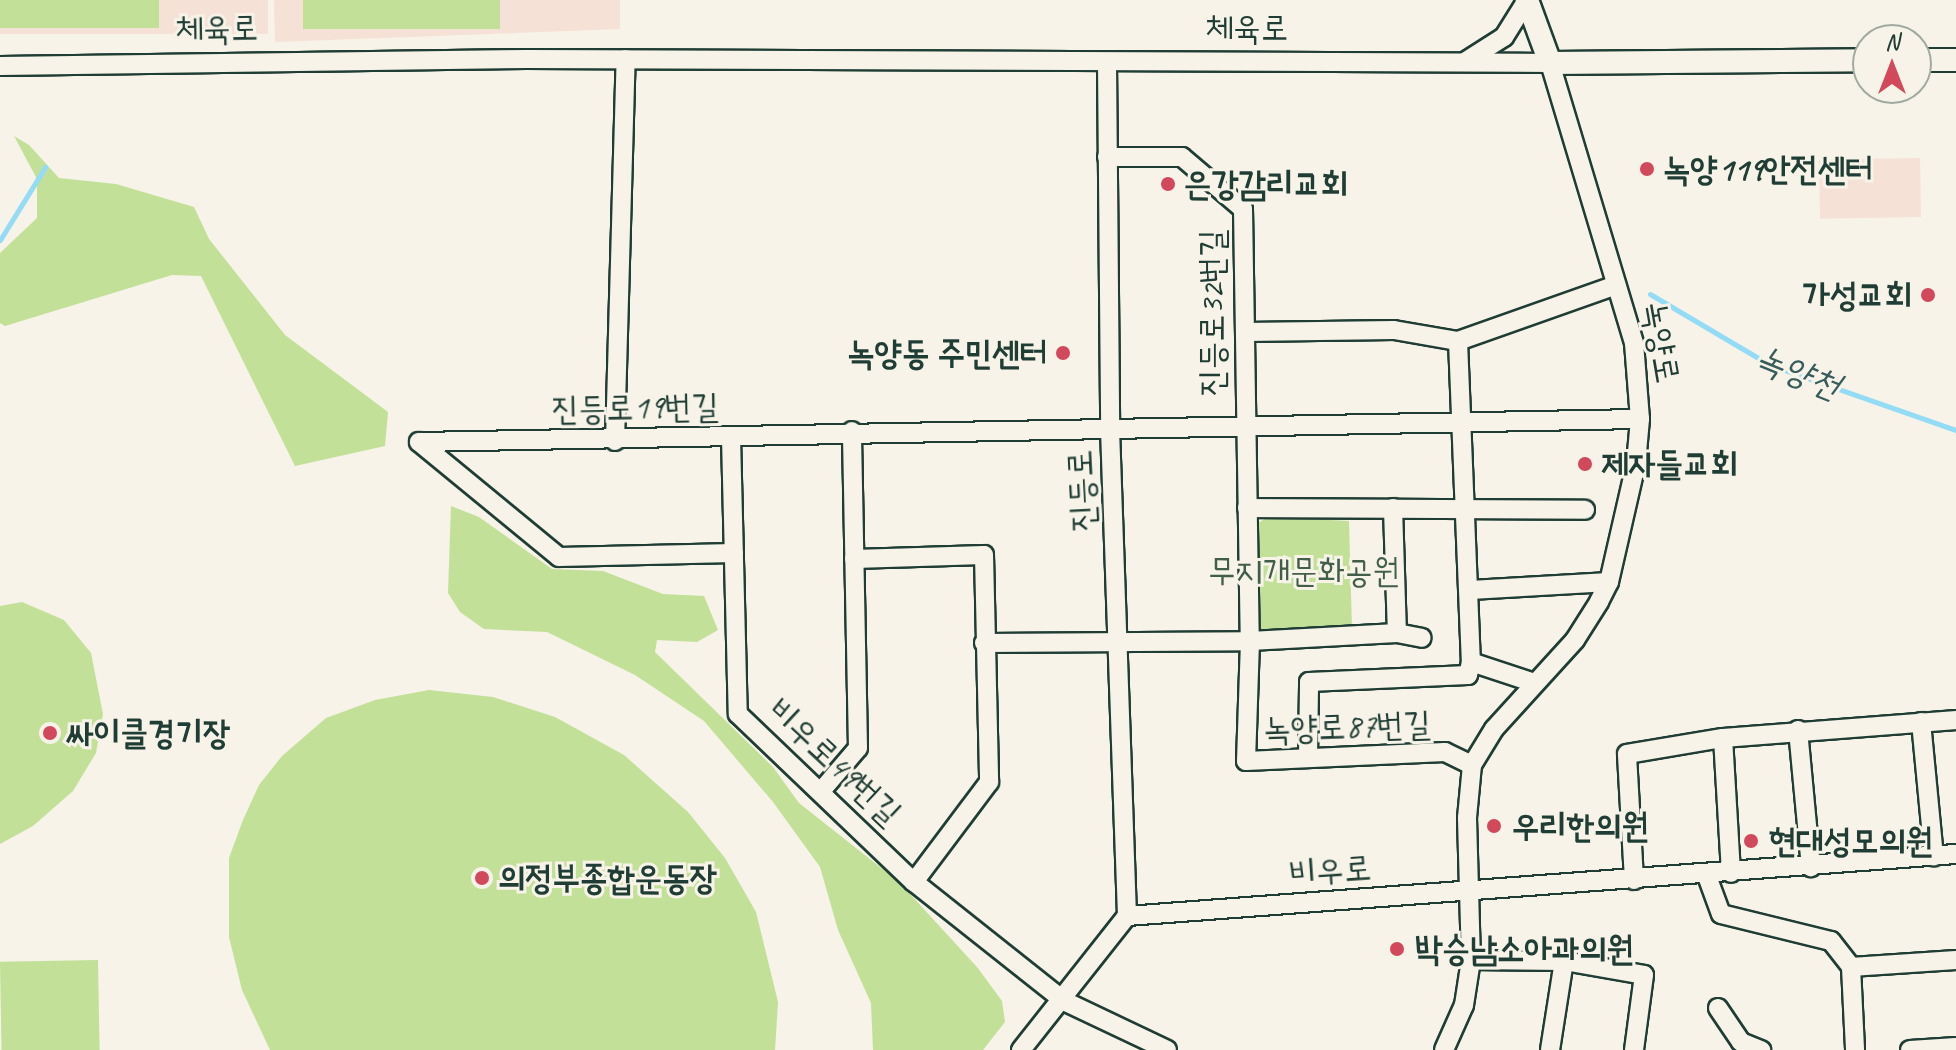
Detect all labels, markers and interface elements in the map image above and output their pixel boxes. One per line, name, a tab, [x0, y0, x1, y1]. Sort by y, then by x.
street label: 체육로	[176, 7, 258, 49]
street label: 체육로	[1206, 8, 1288, 48]
north arrow	[1852, 24, 1932, 104]
text: N	[1885, 28, 1899, 56]
place label: 녹양119안전센터	[1663, 149, 1873, 189]
marker: 녹양119안전센터	[1638, 160, 1656, 178]
place label: 은강감리교회	[1184, 164, 1348, 204]
marker: 은강감리교회	[1159, 175, 1177, 193]
street label: 진등로32번길	[1192, 229, 1232, 397]
place label: 가성교회	[1803, 275, 1912, 315]
marker: 가성교회	[1919, 286, 1937, 304]
street label: 녹양로	[1635, 298, 1689, 386]
place label: 녹양동 주민센터	[847, 333, 1047, 373]
water label: 녹양천	[1750, 336, 1846, 408]
marker: 녹양동 주민센터	[1054, 344, 1072, 362]
street label: 진등로19번길	[551, 385, 719, 429]
place label: 제자들교회	[1601, 444, 1738, 484]
street label: 진등로	[1058, 449, 1104, 533]
marker: 제자들교회	[1576, 455, 1594, 473]
park label: 무지개문화공원	[1208, 551, 1400, 591]
street label: 비우로49번길	[760, 689, 910, 833]
street label: 녹양로87번길	[1263, 703, 1431, 749]
place label: 싸이클경기장	[66, 713, 230, 753]
marker: 싸이클경기장	[41, 724, 59, 742]
place label: 우리한의원	[1512, 806, 1649, 846]
marker: 우리한의원	[1483, 815, 1505, 837]
place label: 현대성모의원	[1769, 821, 1933, 861]
marker: 현대성모의원	[1740, 830, 1762, 852]
street label: 비우로	[1288, 847, 1372, 893]
place label: 의정부종합운동장	[498, 858, 717, 898]
marker: 의정부종합운동장	[473, 869, 491, 887]
place label: 박승남소아과의원	[1415, 929, 1634, 969]
marker: 박승남소아과의원	[1386, 938, 1408, 960]

